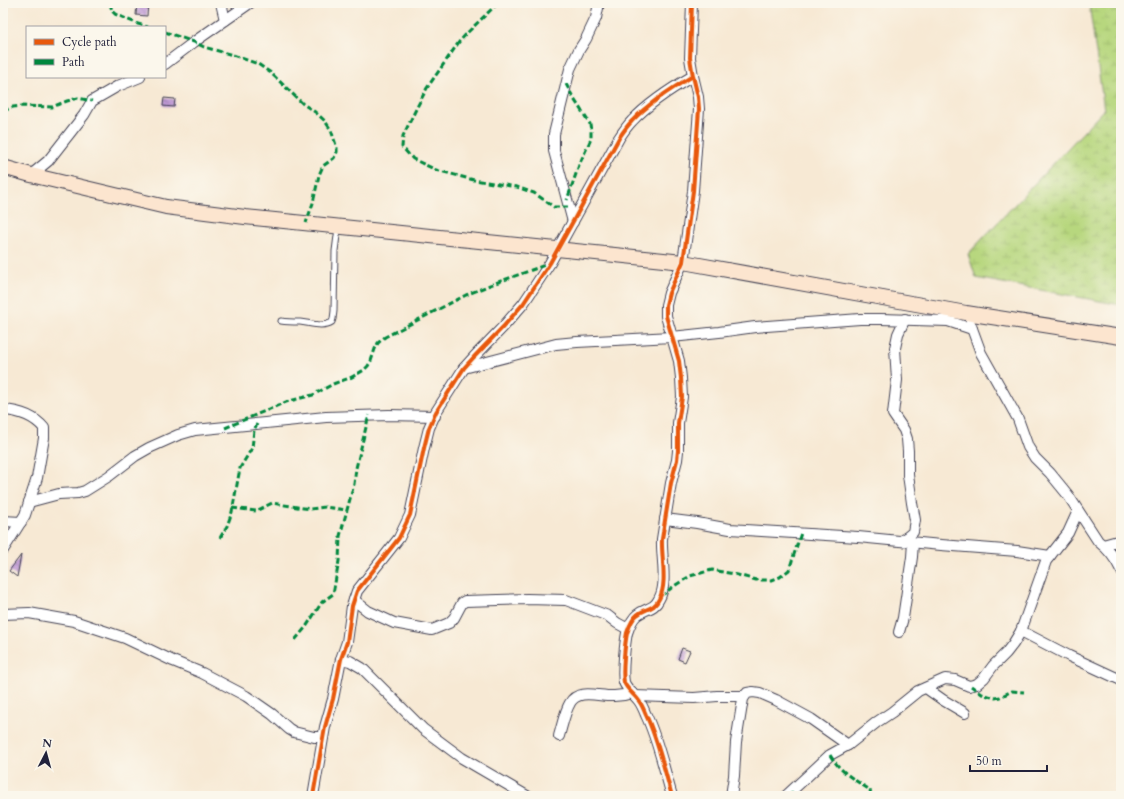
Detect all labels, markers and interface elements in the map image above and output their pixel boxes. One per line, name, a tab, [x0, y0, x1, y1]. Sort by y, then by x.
legend	[26, 26, 166, 78]
text: Cycle path	[62, 34, 117, 50]
text: Path	[62, 54, 85, 70]
north arrow	[26, 733, 66, 773]
text: N	[41, 736, 53, 752]
scale bar	[970, 747, 1047, 773]
text: 50 m	[976, 753, 1003, 769]

